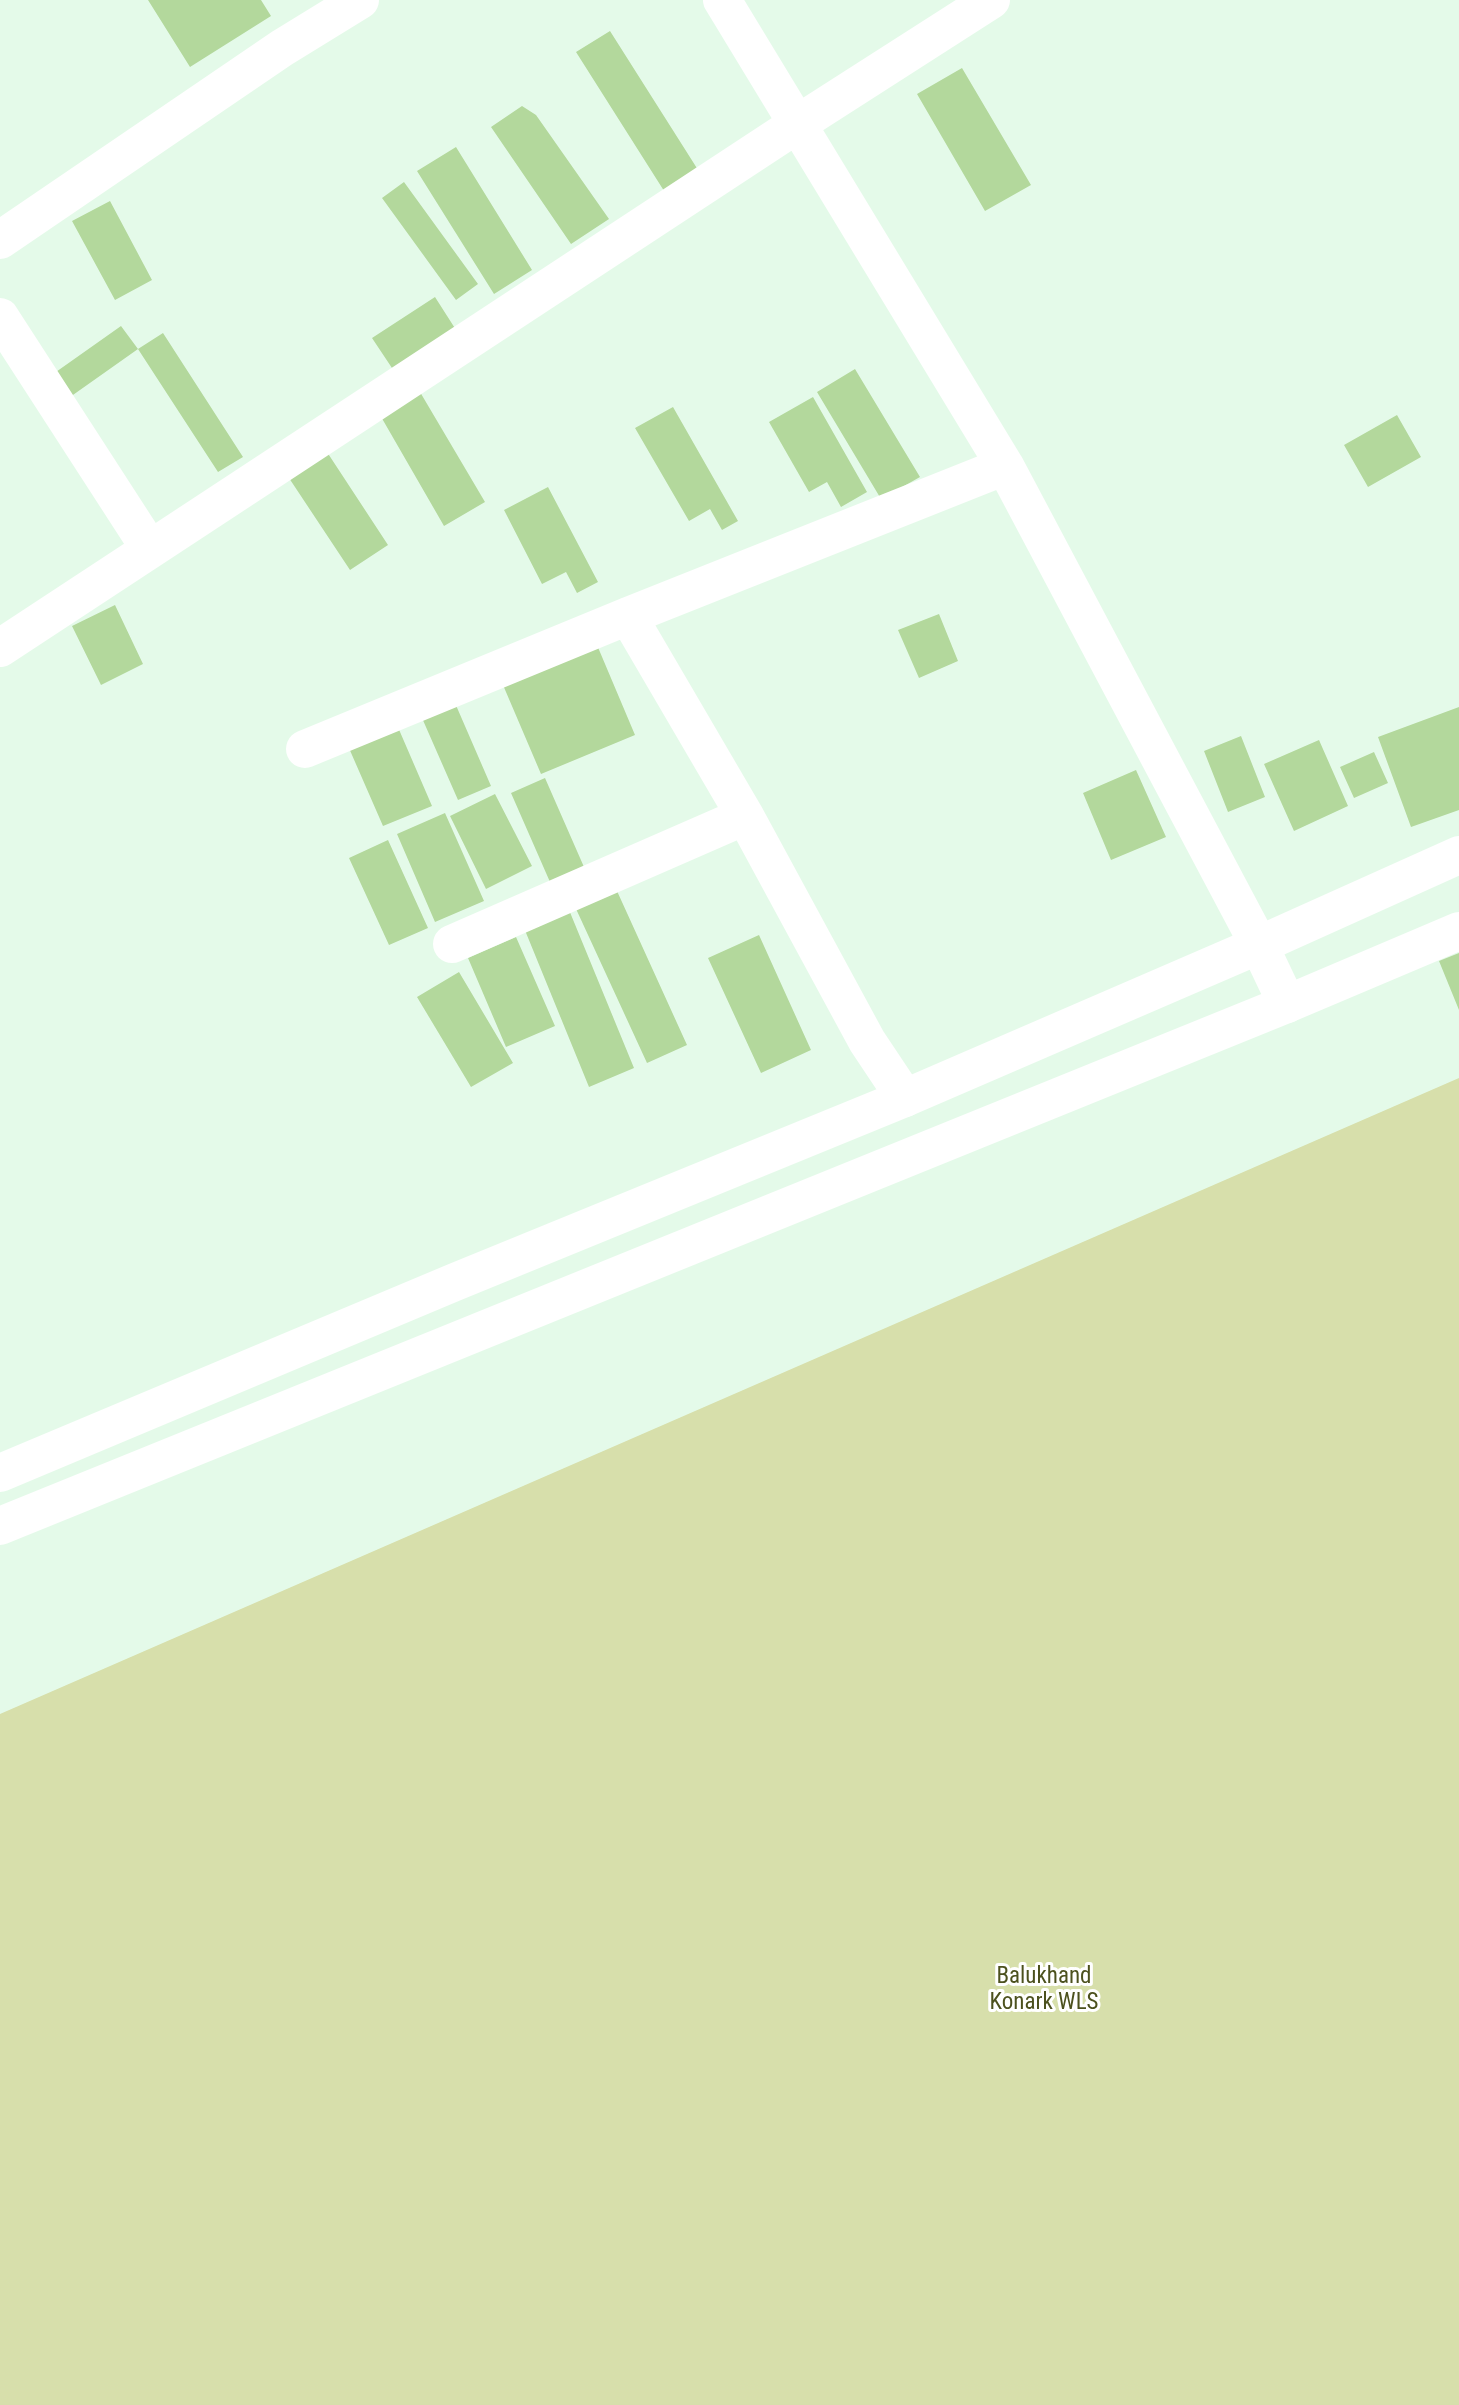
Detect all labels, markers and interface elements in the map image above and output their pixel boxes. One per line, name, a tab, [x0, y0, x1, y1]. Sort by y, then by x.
park label: Balukhand Konark WLS	[990, 1963, 1098, 2017]

